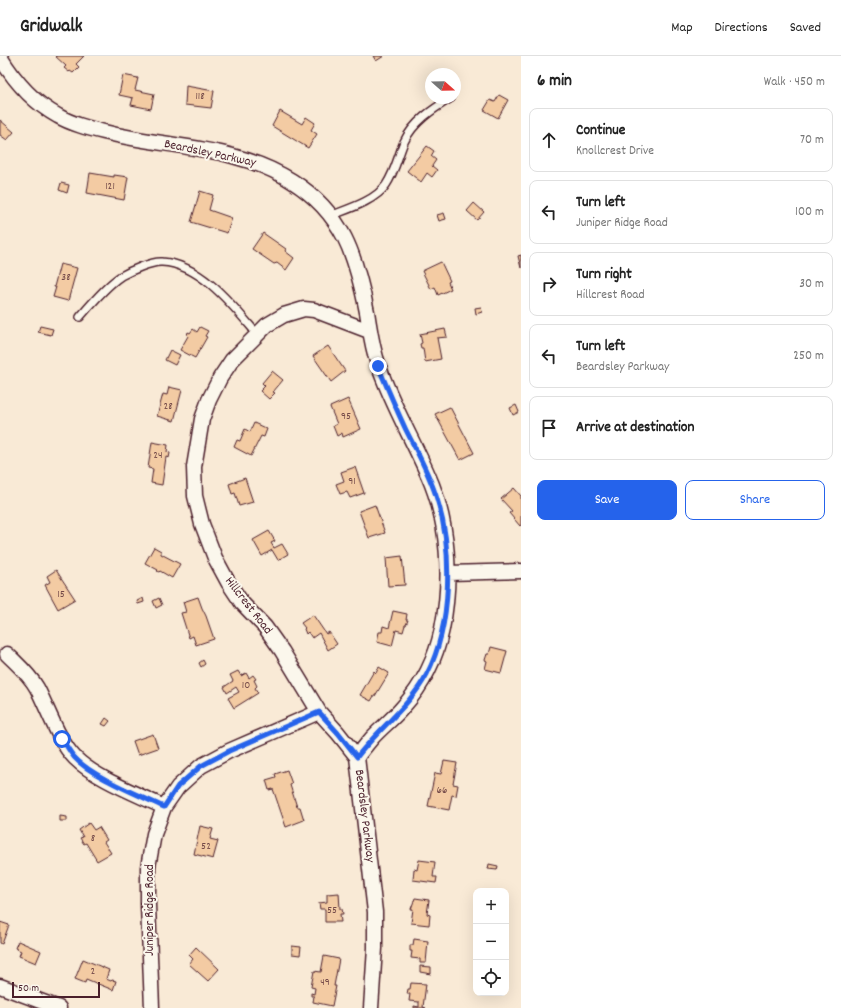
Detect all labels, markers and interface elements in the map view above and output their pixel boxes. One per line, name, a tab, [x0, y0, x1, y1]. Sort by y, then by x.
text: Gridwalk	[20, 14, 83, 41]
text: Map	[671, 18, 693, 38]
text: Directions	[715, 18, 768, 38]
text: Saved	[790, 18, 821, 38]
north arrow	[425, 68, 461, 104]
text: 6 min	[537, 70, 572, 94]
text: Walk · 450 m	[764, 73, 825, 92]
house number: 118	[195, 89, 205, 105]
text: Continue	[576, 120, 625, 142]
icon: ahead	[538, 129, 560, 151]
text: 70 m	[800, 131, 824, 150]
street label: Beardsley Parkway	[162, 135, 258, 173]
text: Knollcrest Drive	[576, 142, 654, 161]
house number: 121	[105, 179, 115, 195]
text: Turn left	[576, 192, 625, 214]
icon: left	[538, 201, 560, 223]
text: 100 m	[795, 203, 824, 222]
text: Juniper Ridge Road	[576, 214, 668, 233]
text: Turn right	[576, 264, 632, 286]
house number: 38	[61, 270, 71, 286]
icon: right	[538, 273, 560, 295]
text: 30 m	[799, 275, 824, 294]
text: Hillcrest Road	[576, 286, 645, 305]
text: Turn left	[576, 336, 625, 358]
icon: left	[538, 345, 560, 367]
text: 250 m	[793, 347, 824, 366]
route end	[369, 357, 387, 375]
text: Beardsley Parkway	[576, 358, 669, 377]
house number: 28	[163, 399, 173, 415]
house number: 95	[341, 409, 351, 425]
icon: arrive	[538, 417, 560, 439]
text: Arrive at destination	[576, 417, 694, 439]
house number: 24	[153, 448, 163, 464]
house number: 91	[348, 474, 356, 490]
button: Save	[537, 480, 677, 520]
button: Share	[685, 480, 825, 520]
street label: Hillcrest Road	[219, 573, 277, 639]
house number: 15	[57, 587, 65, 603]
house number: 10	[242, 678, 250, 694]
route start	[53, 730, 71, 748]
street label: Beardsley Parkway	[349, 769, 379, 864]
house number: 66	[437, 783, 447, 799]
house number: 8	[91, 831, 95, 847]
house number: 52	[201, 839, 211, 855]
street label: Juniper Ridge Road	[141, 864, 160, 956]
map controls	[473, 888, 509, 996]
button: +	[473, 888, 509, 924]
house number: 55	[327, 903, 337, 919]
button: −	[473, 924, 509, 960]
button: locate	[473, 960, 509, 996]
house number: 2	[91, 964, 96, 980]
house number: 49	[320, 975, 330, 991]
scale bar	[12, 980, 100, 999]
text: 50 m	[18, 981, 39, 997]

